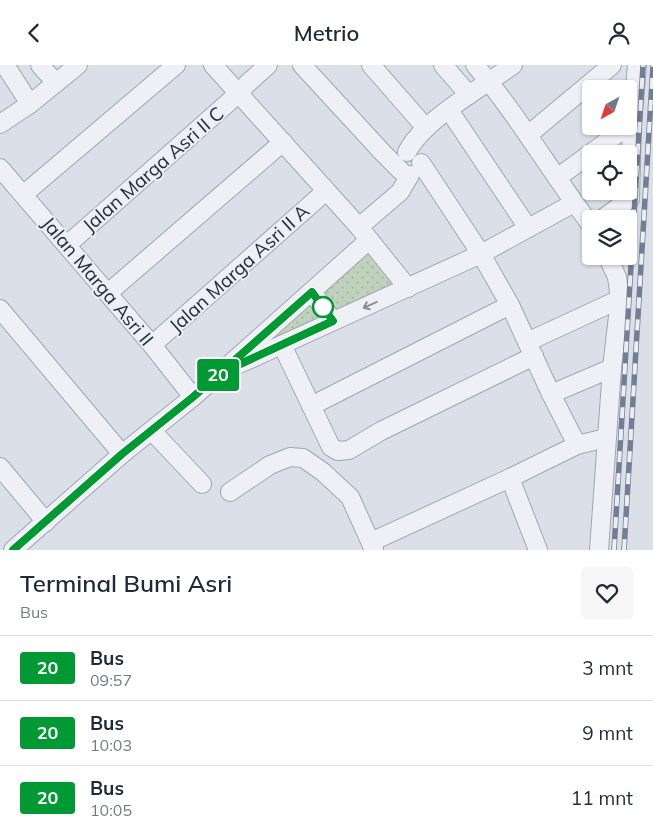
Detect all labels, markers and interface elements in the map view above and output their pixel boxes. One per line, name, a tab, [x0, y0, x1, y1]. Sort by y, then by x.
icon: back	[20, 19, 48, 47]
text: Metrio	[294, 19, 359, 47]
icon: person	[605, 19, 633, 47]
north arrow	[582, 80, 638, 135]
map controls	[582, 80, 637, 265]
street label: Jalan Marga Asri II C	[77, 101, 229, 237]
button: locate	[582, 145, 637, 200]
street label: Jalan Marga Asri II A	[164, 199, 314, 337]
button: layers	[582, 210, 637, 265]
street label: Jalan Marga Asri II	[37, 211, 159, 351]
unlabelled marker	[312, 296, 334, 318]
one-way arrow	[363, 300, 378, 310]
line badge: 20	[196, 359, 240, 391]
text: 20	[207, 363, 229, 386]
button: heart	[581, 567, 633, 619]
text: Terminal Bumi Asri	[20, 568, 232, 598]
text: Bus	[20, 602, 48, 622]
text: Bus	[90, 646, 124, 670]
text: 20	[37, 656, 58, 679]
text: 3 mnt	[582, 656, 633, 680]
text: 09:57	[90, 670, 132, 690]
text: Bus	[90, 711, 124, 735]
text: 20	[37, 721, 58, 744]
text: 9 mnt	[582, 721, 633, 745]
text: 10:03	[90, 735, 132, 755]
text: Bus	[90, 776, 124, 800]
text: 20	[37, 786, 58, 809]
text: 11 mnt	[571, 786, 633, 810]
text: 10:05	[90, 800, 132, 820]

